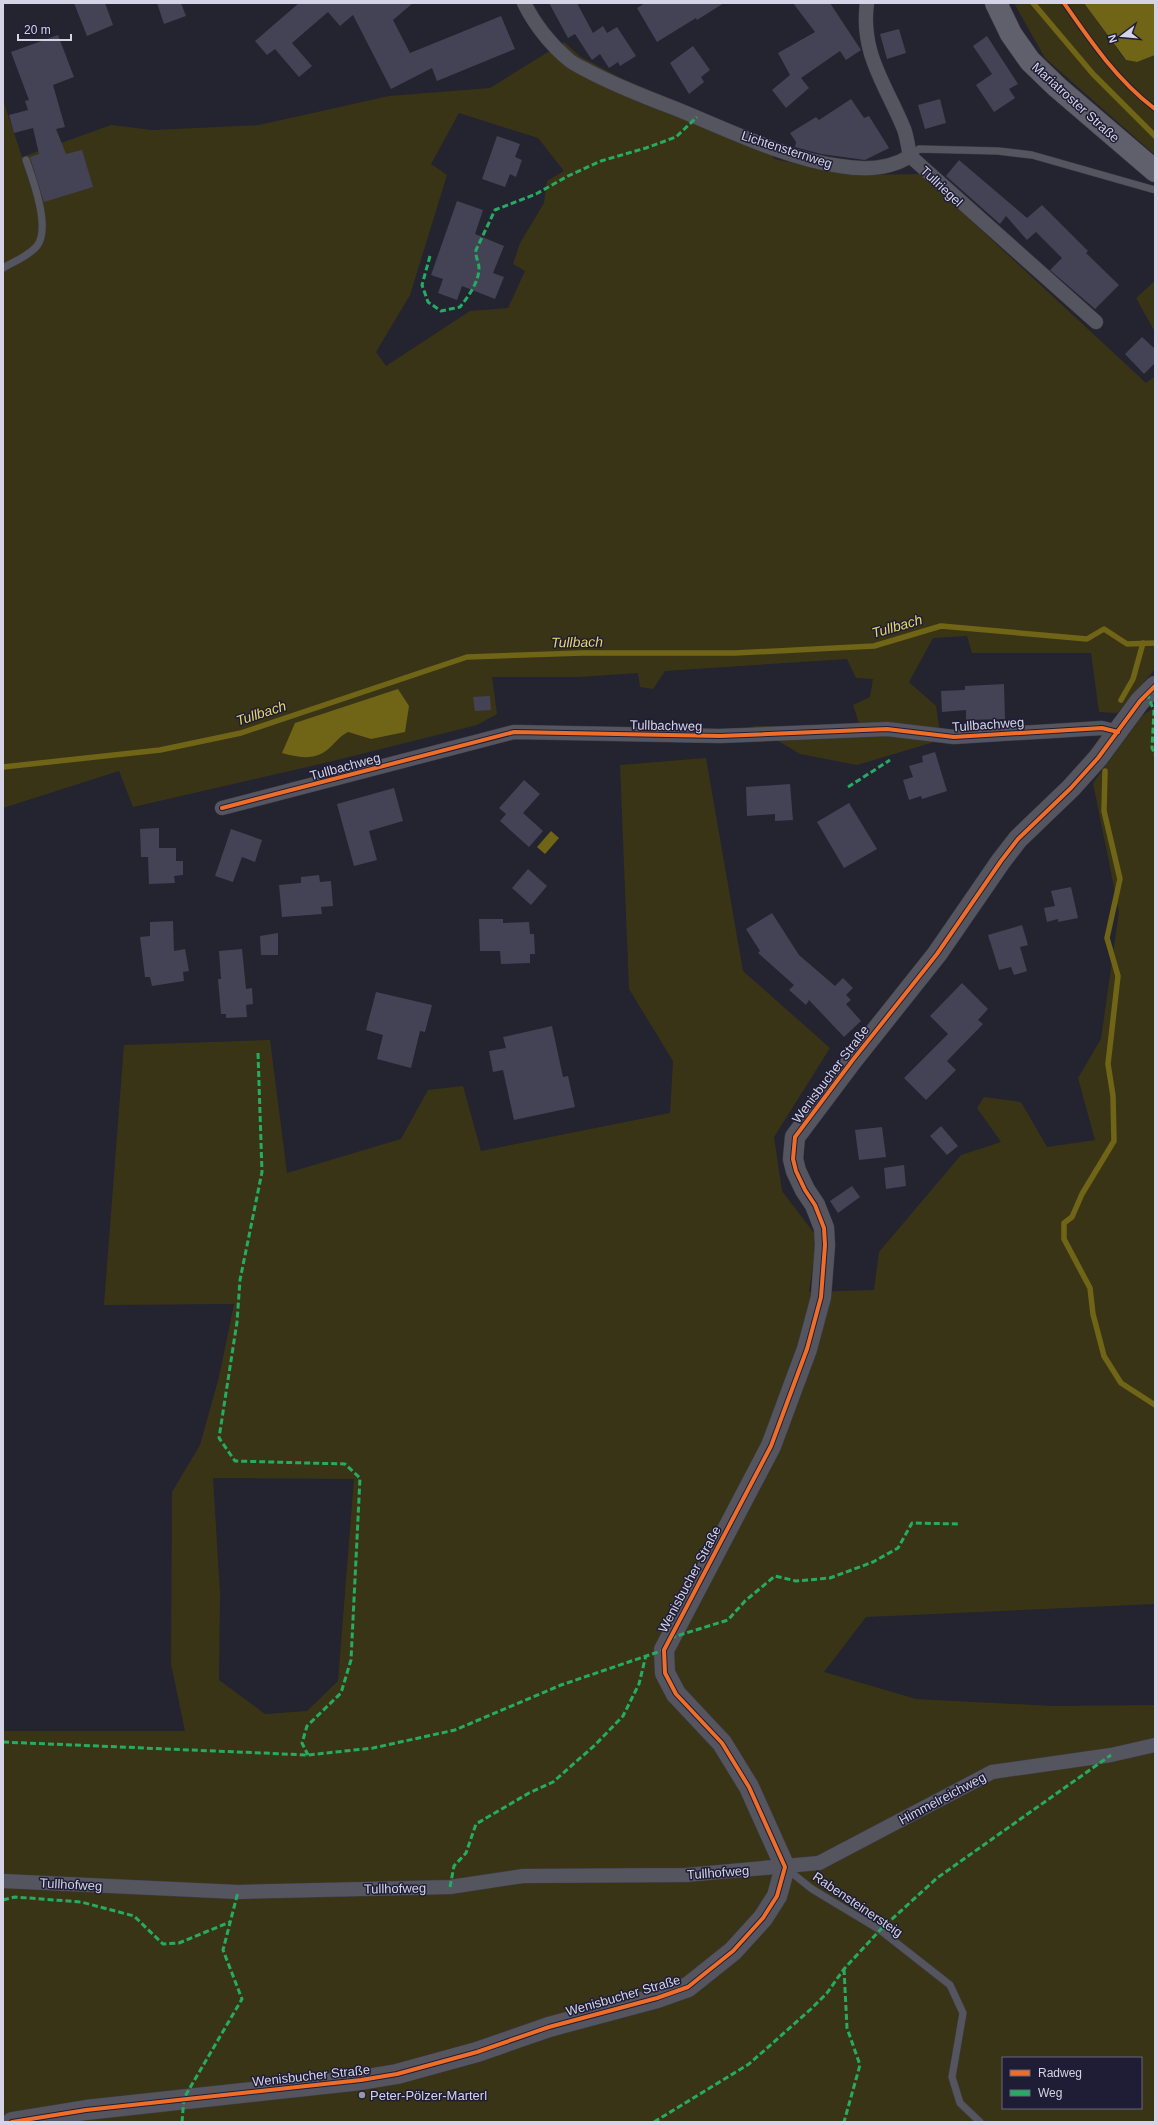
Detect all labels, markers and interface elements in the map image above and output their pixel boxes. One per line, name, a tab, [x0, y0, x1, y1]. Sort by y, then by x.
scale bar	[18, 16, 71, 42]
north arrow	[1102, 16, 1142, 56]
text: 20 m	[24, 23, 51, 37]
text: N	[1106, 33, 1119, 44]
street label: Mariatroster Straße	[1029, 59, 1122, 145]
street label: Lichtensternweg	[740, 128, 834, 171]
street label: Tullriegel	[917, 163, 966, 210]
water label: Tullbach	[870, 611, 924, 641]
water label: Tullbach	[551, 634, 603, 650]
water label: Tullbach	[234, 697, 288, 729]
street label: Tullbachweg	[951, 714, 1025, 735]
street label: Tullbachweg	[630, 717, 702, 734]
street label: Tullbachweg	[308, 750, 382, 783]
street label: Wenisbucher Straße	[789, 1023, 872, 1126]
street label: Wenisbucher Straße	[655, 1524, 724, 1635]
street label: Himmelreichweg	[896, 1769, 988, 1828]
street label: Tullhofweg	[686, 1863, 750, 1882]
street label: Rabensteinersteig	[810, 1869, 905, 1940]
street label: Tullhofweg	[39, 1875, 103, 1894]
street label: Tullhofweg	[364, 1880, 426, 1897]
street label: Wenisbucher Straße	[564, 1972, 682, 2019]
legend	[1002, 2057, 1142, 2109]
street label: Wenisbucher Straße	[251, 2062, 371, 2089]
text: Radweg	[1038, 2066, 1082, 2080]
text: Weg	[1038, 2086, 1062, 2100]
place label: Peter-Pölzer-Marterl	[370, 2088, 487, 2103]
marker: Peter-Pölzer-Marterl	[357, 2090, 367, 2100]

